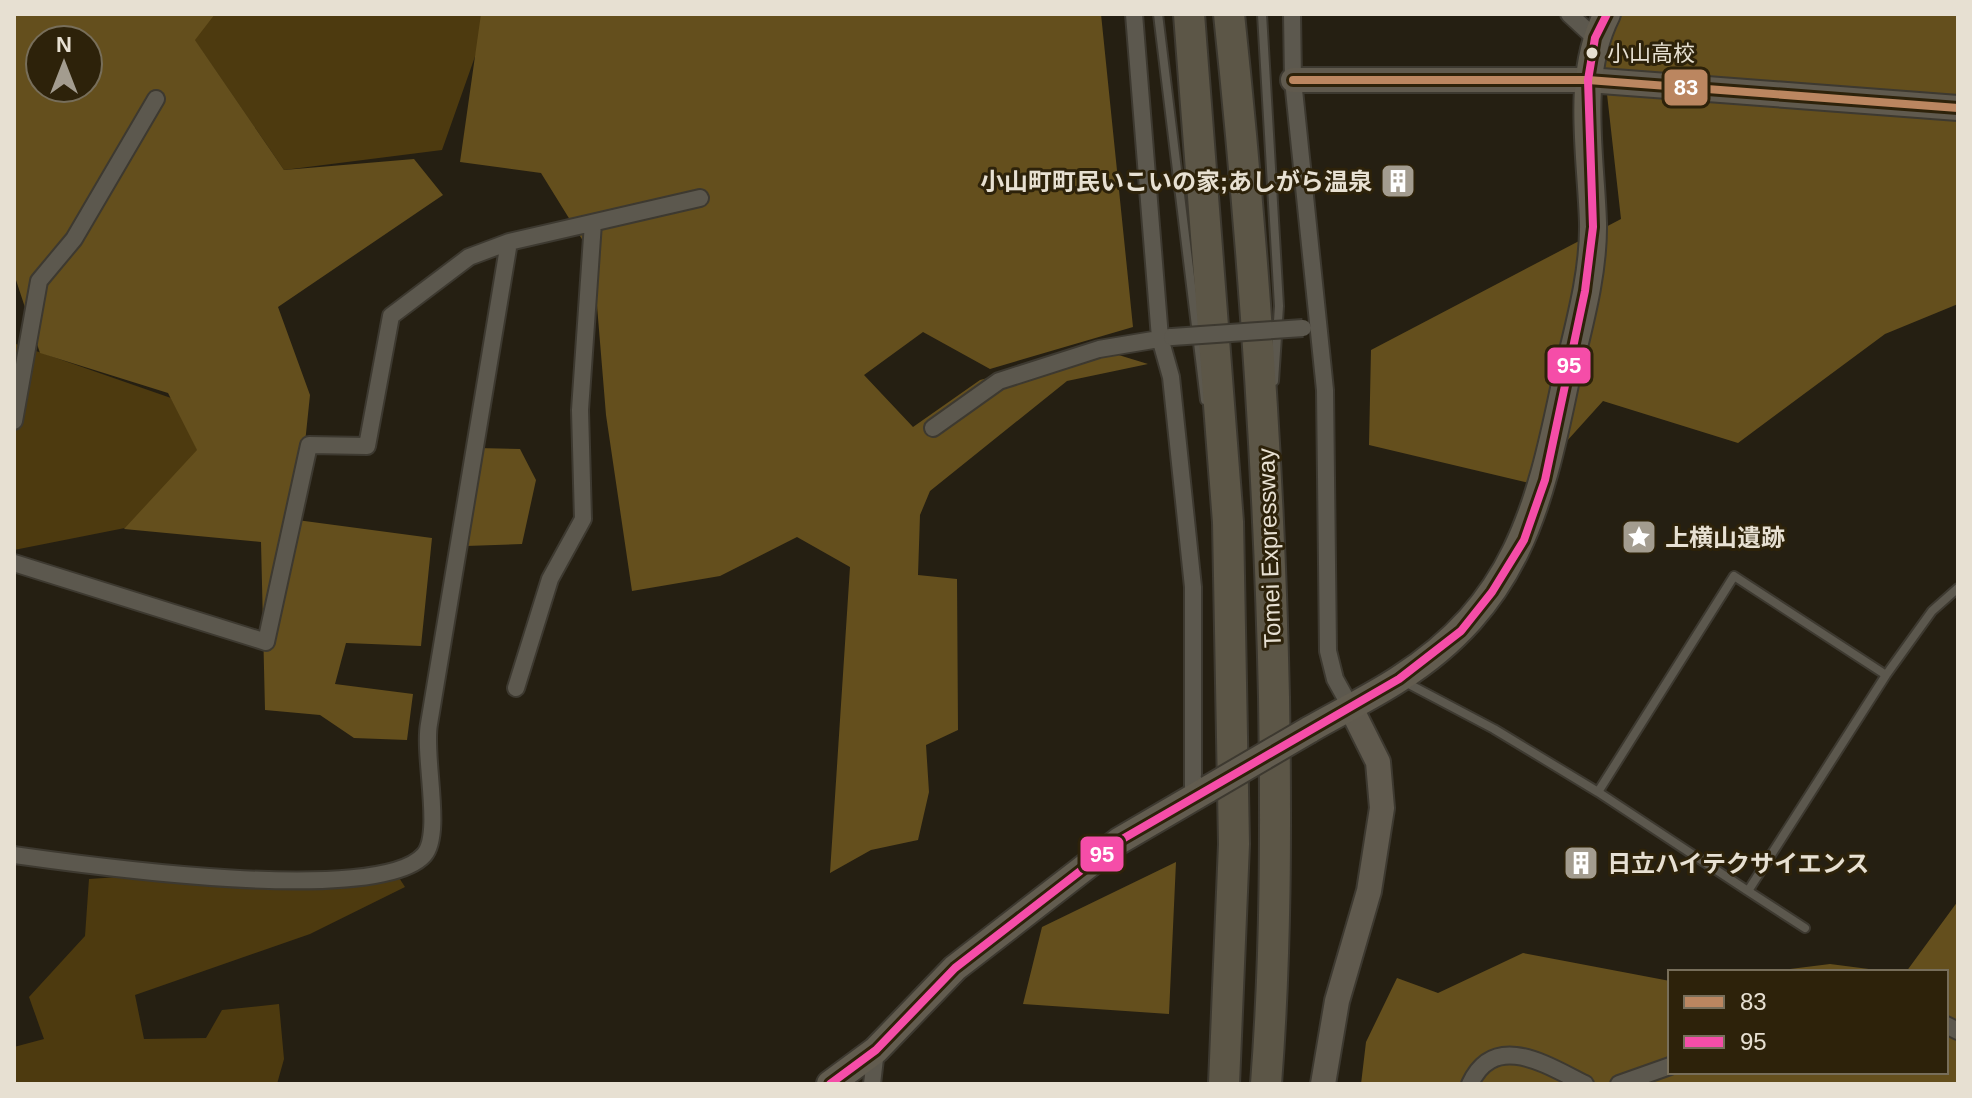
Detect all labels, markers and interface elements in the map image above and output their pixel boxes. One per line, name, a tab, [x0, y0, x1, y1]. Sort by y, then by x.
north arrow	[24, 24, 104, 104]
text: N	[56, 32, 72, 57]
place label: 小山高校	[1607, 41, 1695, 66]
marker: 小山高校	[1584, 45, 1600, 61]
line badge: 83	[1663, 68, 1709, 107]
text: 83	[1674, 75, 1698, 100]
building icon: 小山町町民いこいの家;あしがら温泉	[1379, 162, 1417, 200]
place label: 小山町町民いこいの家;あしがら温泉	[980, 168, 1372, 195]
line badge: 95	[1546, 346, 1592, 385]
text: 95	[1557, 353, 1581, 378]
street label: Tomei Expressway	[1252, 448, 1286, 648]
place icon: 上横山遺跡	[1620, 518, 1658, 556]
place label: 上横山遺跡	[1665, 524, 1785, 551]
line badge: 95	[1079, 835, 1125, 873]
text: 95	[1090, 842, 1114, 867]
building icon: 日立ハイテクサイエンス	[1562, 844, 1600, 882]
place label: 日立ハイテクサイエンス	[1607, 850, 1869, 877]
legend	[1668, 970, 1948, 1074]
text: 83	[1740, 988, 1767, 1015]
text: 95	[1740, 1028, 1767, 1055]

